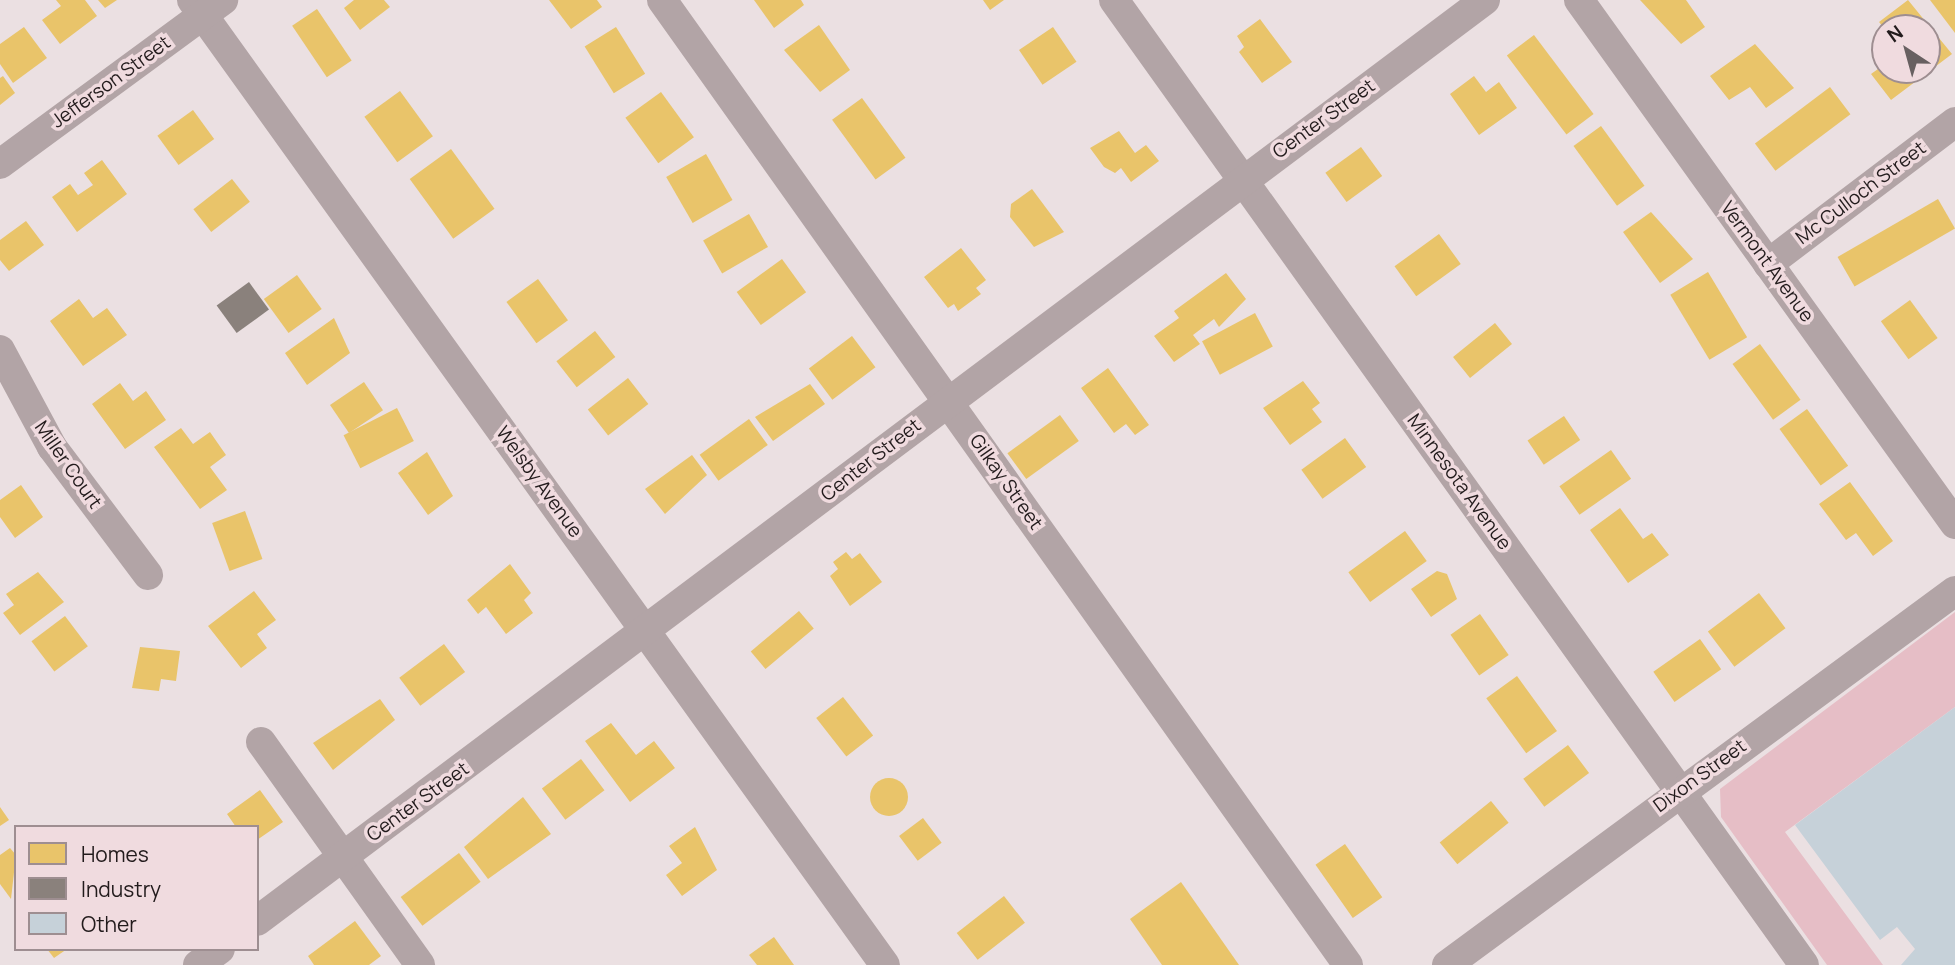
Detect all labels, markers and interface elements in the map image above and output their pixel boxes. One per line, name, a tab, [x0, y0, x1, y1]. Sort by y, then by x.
north arrow	[1871, 14, 1941, 84]
text: N	[1882, 19, 1908, 48]
street label: Jefferson Street	[47, 31, 175, 133]
street label: Center Street	[1269, 74, 1379, 164]
street label: Mc Culloch Street	[1792, 137, 1930, 249]
street label: Vermont Avenue	[1716, 197, 1818, 327]
street label: Minnesota Avenue	[1402, 410, 1516, 554]
street label: Center Street	[817, 414, 925, 506]
street label: Miller Court	[30, 417, 106, 513]
street label: Welsby Avenue	[491, 422, 587, 542]
street label: Gilkay Street	[965, 430, 1047, 534]
street label: Dixon Street	[1649, 735, 1751, 817]
street label: Center Street	[363, 757, 473, 847]
legend	[14, 825, 259, 951]
text: Homes	[81, 840, 149, 868]
text: Industry	[81, 875, 161, 903]
text: Other	[81, 910, 137, 938]

